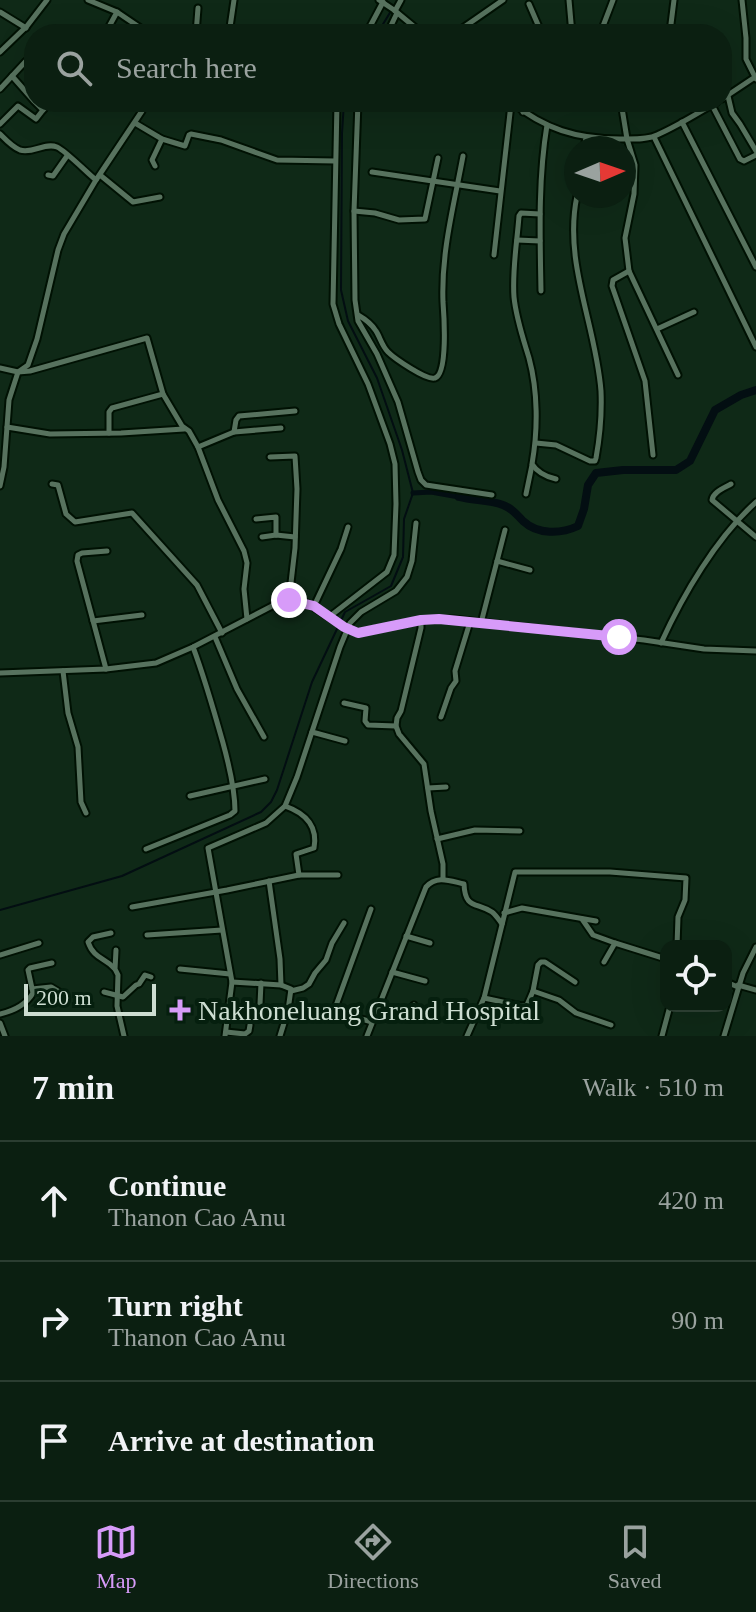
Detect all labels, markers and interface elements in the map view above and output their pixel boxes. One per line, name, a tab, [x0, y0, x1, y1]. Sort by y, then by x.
search box	[24, 24, 732, 112]
icon: search	[52, 46, 96, 90]
text: Search here	[116, 51, 257, 84]
north arrow	[564, 136, 636, 208]
route end	[271, 582, 307, 618]
route start	[601, 619, 637, 655]
map controls	[660, 940, 732, 1012]
button: locate	[660, 940, 732, 1012]
scale bar	[24, 980, 156, 1016]
text: 200 m	[36, 985, 92, 1010]
place label: Nakhoneluang Grand Hospital	[198, 995, 540, 1026]
marker: Nakhoneluang Grand Hospital	[169, 999, 191, 1021]
text: 7 min	[32, 1069, 114, 1106]
text: Walk · 510 m	[582, 1073, 724, 1102]
text: Continue	[108, 1169, 226, 1202]
icon: ahead	[32, 1179, 76, 1223]
text: 420 m	[658, 1186, 724, 1215]
text: Thanon Cao Anu	[108, 1203, 286, 1232]
text: Turn right	[108, 1289, 243, 1322]
icon: right	[32, 1299, 76, 1343]
text: 90 m	[671, 1306, 724, 1335]
text: Thanon Cao Anu	[108, 1323, 286, 1352]
icon: arrive	[32, 1419, 76, 1463]
text: Arrive at destination	[108, 1424, 375, 1457]
tab: Map	[94, 1520, 138, 1594]
tab: Directions	[327, 1520, 419, 1594]
tab: Saved	[608, 1520, 662, 1594]

